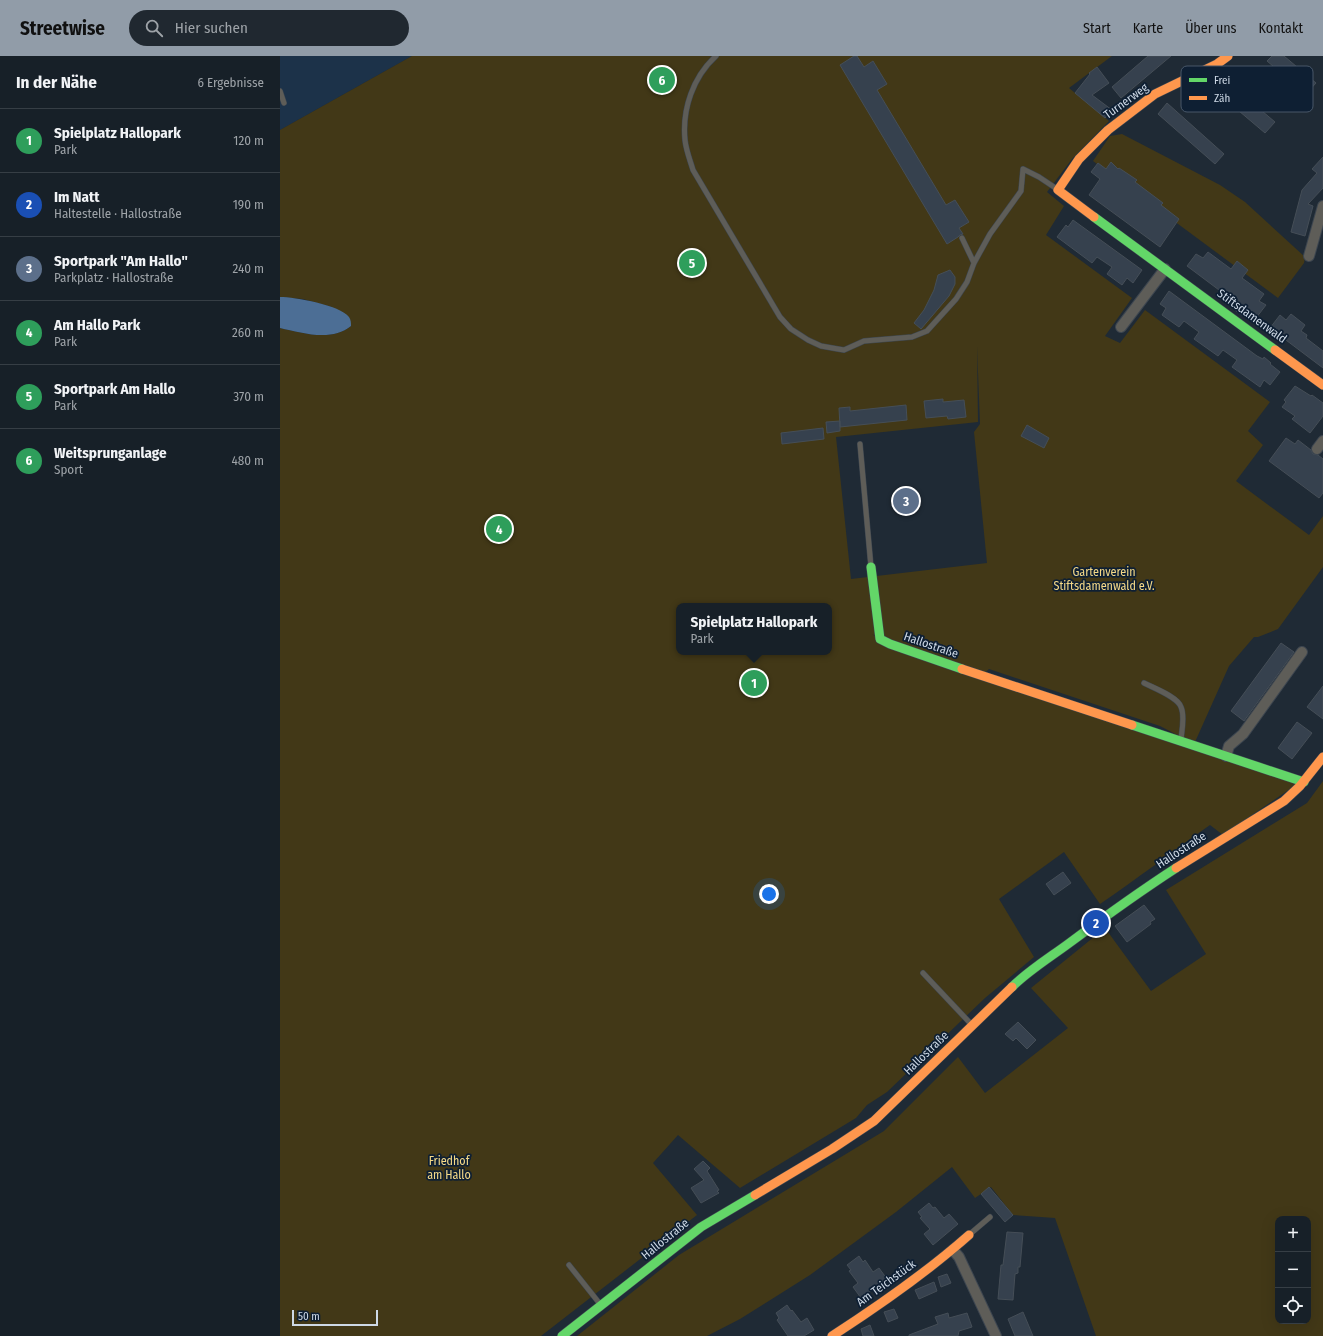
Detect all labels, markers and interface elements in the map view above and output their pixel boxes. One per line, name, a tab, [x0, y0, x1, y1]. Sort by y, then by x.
search box	[129, 10, 409, 46]
text: Streetwise	[20, 17, 105, 40]
icon: search	[143, 17, 165, 39]
text: Hier suchen	[175, 19, 248, 37]
text: Start	[1083, 20, 1111, 37]
text: Karte	[1133, 20, 1163, 37]
text: Über uns	[1185, 20, 1237, 37]
text: Kontakt	[1259, 20, 1303, 37]
pin: 6	[649, 65, 675, 95]
legend	[1181, 66, 1313, 112]
text: In der Nähe	[16, 72, 97, 93]
text: Frei	[1214, 74, 1230, 87]
text: 6 Ergebnisse	[197, 75, 264, 90]
street label: Turnerweg	[1101, 80, 1151, 122]
text: Zäh	[1214, 92, 1230, 105]
text: Spielplatz Hallopark	[54, 124, 181, 142]
text: 1	[26, 133, 32, 148]
text: 120 m	[233, 133, 264, 148]
text: Park	[54, 142, 77, 157]
text: Im Natt	[54, 188, 100, 206]
text: 2	[26, 197, 32, 212]
text: 190 m	[233, 197, 264, 212]
text: Haltestelle · Hallostraße	[54, 206, 182, 221]
pin: 5	[679, 248, 705, 278]
text: Sportpark "Am Hallo"	[54, 252, 188, 270]
text: 3	[26, 261, 32, 276]
text: 240 m	[232, 261, 264, 276]
text: Parkplatz · Hallostraße	[54, 270, 173, 285]
street label: Stiftsdamenwald	[1215, 286, 1289, 346]
text: Am Hallo Park	[54, 316, 140, 334]
text: 4	[26, 325, 32, 340]
text: 260 m	[232, 325, 264, 340]
text: Park	[54, 334, 77, 349]
text: Sportpark Am Hallo	[54, 380, 176, 398]
text: 5	[26, 389, 32, 404]
text: 370 m	[233, 389, 264, 404]
text: Park	[54, 398, 77, 413]
text: Weitsprunganlage	[54, 444, 167, 462]
text: 6	[26, 453, 32, 468]
text: 480 m	[231, 453, 264, 468]
text: Sport	[54, 462, 83, 477]
pin: 3	[893, 486, 919, 516]
pin: 4	[486, 514, 512, 544]
park label: Gartenverein Stiftsdamenwald e.V.	[1053, 565, 1155, 593]
popup	[676, 603, 832, 655]
text: Spielplatz Hallopark	[691, 613, 817, 631]
street label: Hallostraße	[902, 629, 960, 661]
text: Park	[691, 631, 714, 646]
pin: 1	[741, 668, 767, 698]
street label: Hallostraße	[1153, 829, 1209, 871]
your location	[759, 884, 779, 904]
pin: 2	[1083, 908, 1109, 938]
street label: Hallostraße	[901, 1028, 951, 1078]
park label: Friedhof am Hallo	[427, 1154, 471, 1182]
street label: Hallostraße	[639, 1216, 691, 1262]
map controls	[1275, 1216, 1311, 1324]
button: +	[1275, 1216, 1311, 1252]
button: −	[1275, 1252, 1311, 1288]
street label: Am Teichstück	[854, 1257, 919, 1309]
button: locate	[1275, 1288, 1311, 1324]
scale bar	[292, 1308, 378, 1327]
text: 50 m	[298, 1310, 320, 1323]

